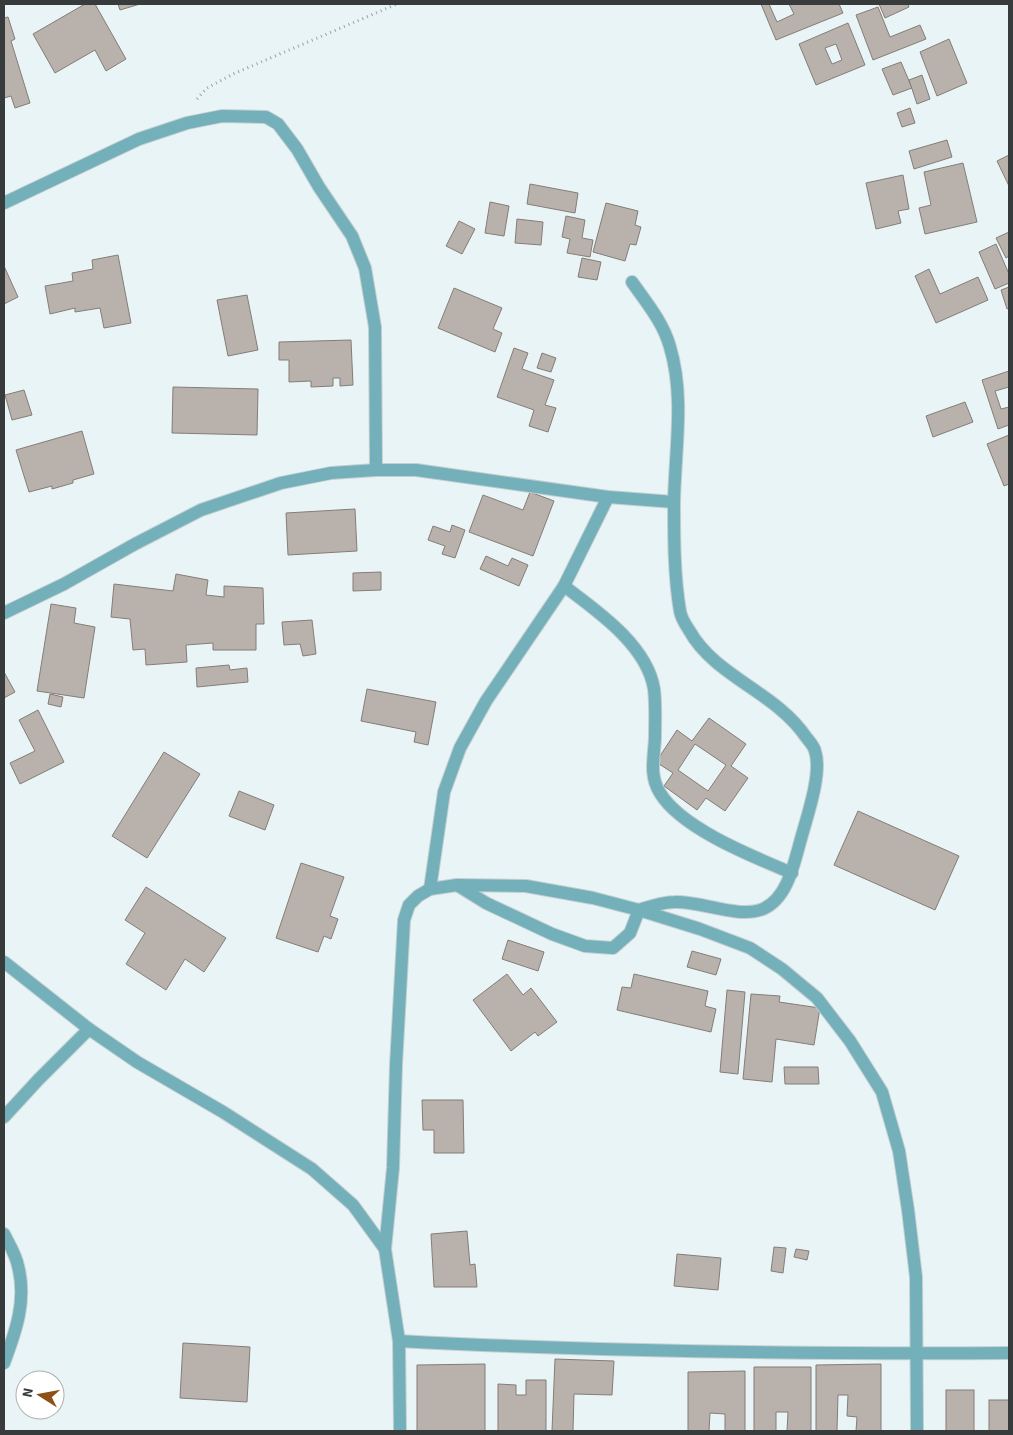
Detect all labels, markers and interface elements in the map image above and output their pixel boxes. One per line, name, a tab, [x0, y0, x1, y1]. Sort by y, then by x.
north arrow	[15, 1370, 65, 1420]
text: N	[18, 1386, 39, 1399]

